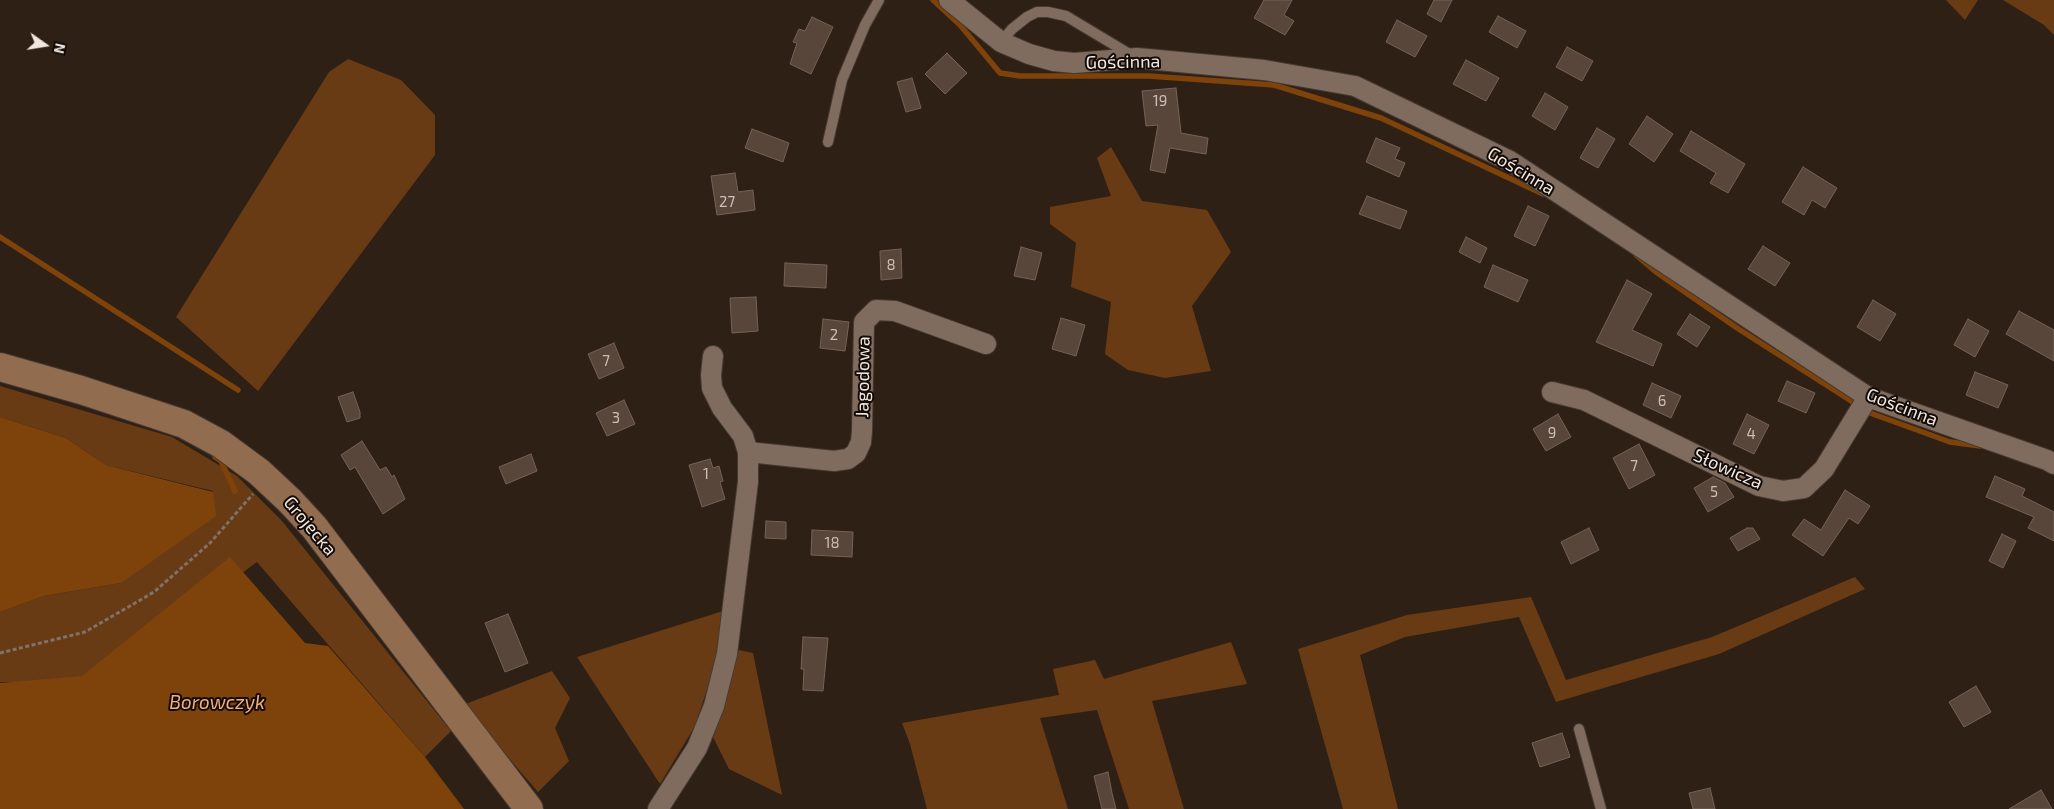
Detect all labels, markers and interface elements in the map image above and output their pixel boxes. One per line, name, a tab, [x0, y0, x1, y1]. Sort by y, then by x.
north arrow	[20, 20, 70, 70]
text: N	[51, 42, 70, 55]
street label: Gościnna	[1085, 51, 1161, 73]
house number: 19	[1153, 92, 1167, 110]
street label: Gościnna	[1483, 142, 1559, 200]
house number: 27	[719, 193, 735, 211]
house number: 8	[886, 256, 896, 274]
house number: 2	[830, 326, 838, 344]
street label: Jagodowa	[851, 336, 875, 418]
house number: 7	[602, 352, 610, 370]
street label: Gościnna	[1863, 384, 1941, 430]
house number: 6	[1658, 392, 1666, 410]
house number: 3	[612, 409, 620, 427]
house number: 9	[1548, 424, 1556, 442]
house number: 4	[1746, 425, 1756, 443]
street label: Słowicza	[1690, 444, 1766, 494]
house number: 7	[1630, 457, 1638, 475]
house number: 1	[703, 465, 709, 483]
house number: 5	[1710, 483, 1718, 501]
street label: Grojecka	[279, 492, 341, 560]
house number: 18	[824, 534, 840, 552]
water label: Borowczyk	[169, 692, 265, 714]

